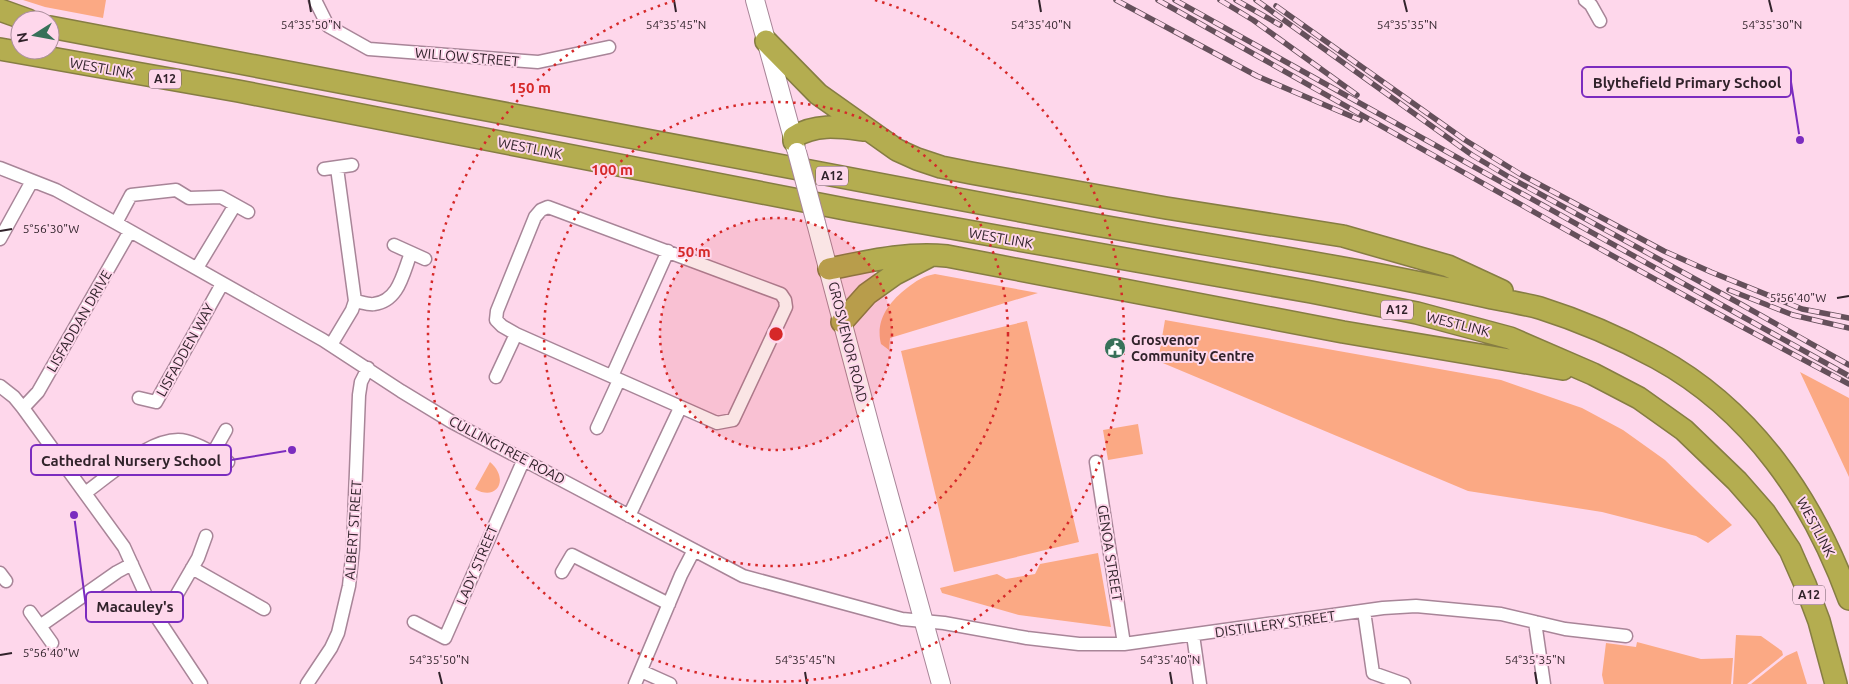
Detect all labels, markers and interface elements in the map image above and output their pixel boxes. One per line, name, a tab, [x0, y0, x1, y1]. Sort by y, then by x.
north arrow	[10, 10, 60, 60]
text: 54°35'50"N	[281, 18, 341, 31]
text: 54°35'45"N	[646, 18, 706, 31]
text: 54°35'40"N	[1011, 18, 1071, 31]
text: 54°35'35"N	[1377, 18, 1437, 31]
text: 54°35'30"N	[1742, 18, 1802, 31]
text: N	[13, 31, 31, 44]
street label: WILLOW STREET	[414, 44, 520, 70]
street label: WESTLINK	[69, 54, 136, 82]
callout: Blythefield Primary School	[1582, 67, 1791, 97]
road number: A12	[149, 70, 181, 88]
text: Blythefield Primary School	[1593, 74, 1782, 91]
text: 150 m	[509, 79, 551, 96]
street label: WESTLINK	[497, 134, 564, 162]
text: 100 m	[591, 161, 633, 178]
road number: A12	[816, 167, 848, 186]
text: 5°56'30"W	[23, 222, 79, 235]
street label: WESTLINK	[968, 224, 1035, 252]
text: 50 m	[677, 243, 711, 260]
street label: LISFADDAN DRIVE	[43, 267, 115, 375]
street label: GROSVENOR ROAD	[825, 280, 871, 404]
text: 5°56'40"W	[1770, 291, 1826, 304]
road number: A12	[1381, 300, 1413, 320]
street label: LISFADDEN WAY	[153, 301, 217, 399]
street label: WESTLINK	[1424, 308, 1492, 340]
centre of rings	[767, 325, 785, 343]
place label: Grosvenor Community Centre	[1131, 332, 1254, 364]
public building icon: Grosvenor Community Centre	[1103, 336, 1127, 360]
street label: CULLINGTREE ROAD	[446, 413, 568, 487]
callout: Cathedral Nursery School	[31, 445, 231, 475]
text: Cathedral Nursery School	[41, 452, 222, 469]
street label: ALBERT STREET	[342, 479, 364, 580]
street label: WESTLINK	[1794, 494, 1839, 560]
street label: GENOA STREET	[1094, 504, 1126, 603]
street label: LADY STREET	[453, 523, 501, 607]
road number: A12	[1793, 586, 1825, 604]
callout: Macauley's	[86, 592, 183, 622]
text: Macauley's	[96, 598, 174, 615]
street label: DISTILLERY STREET	[1214, 608, 1336, 640]
text: 5°56'40"W	[23, 646, 79, 659]
text: 54°35'50"N	[409, 653, 469, 666]
text: 54°35'45"N	[775, 653, 835, 666]
text: 54°35'40"N	[1140, 653, 1200, 666]
text: 54°35'35"N	[1505, 653, 1565, 666]

